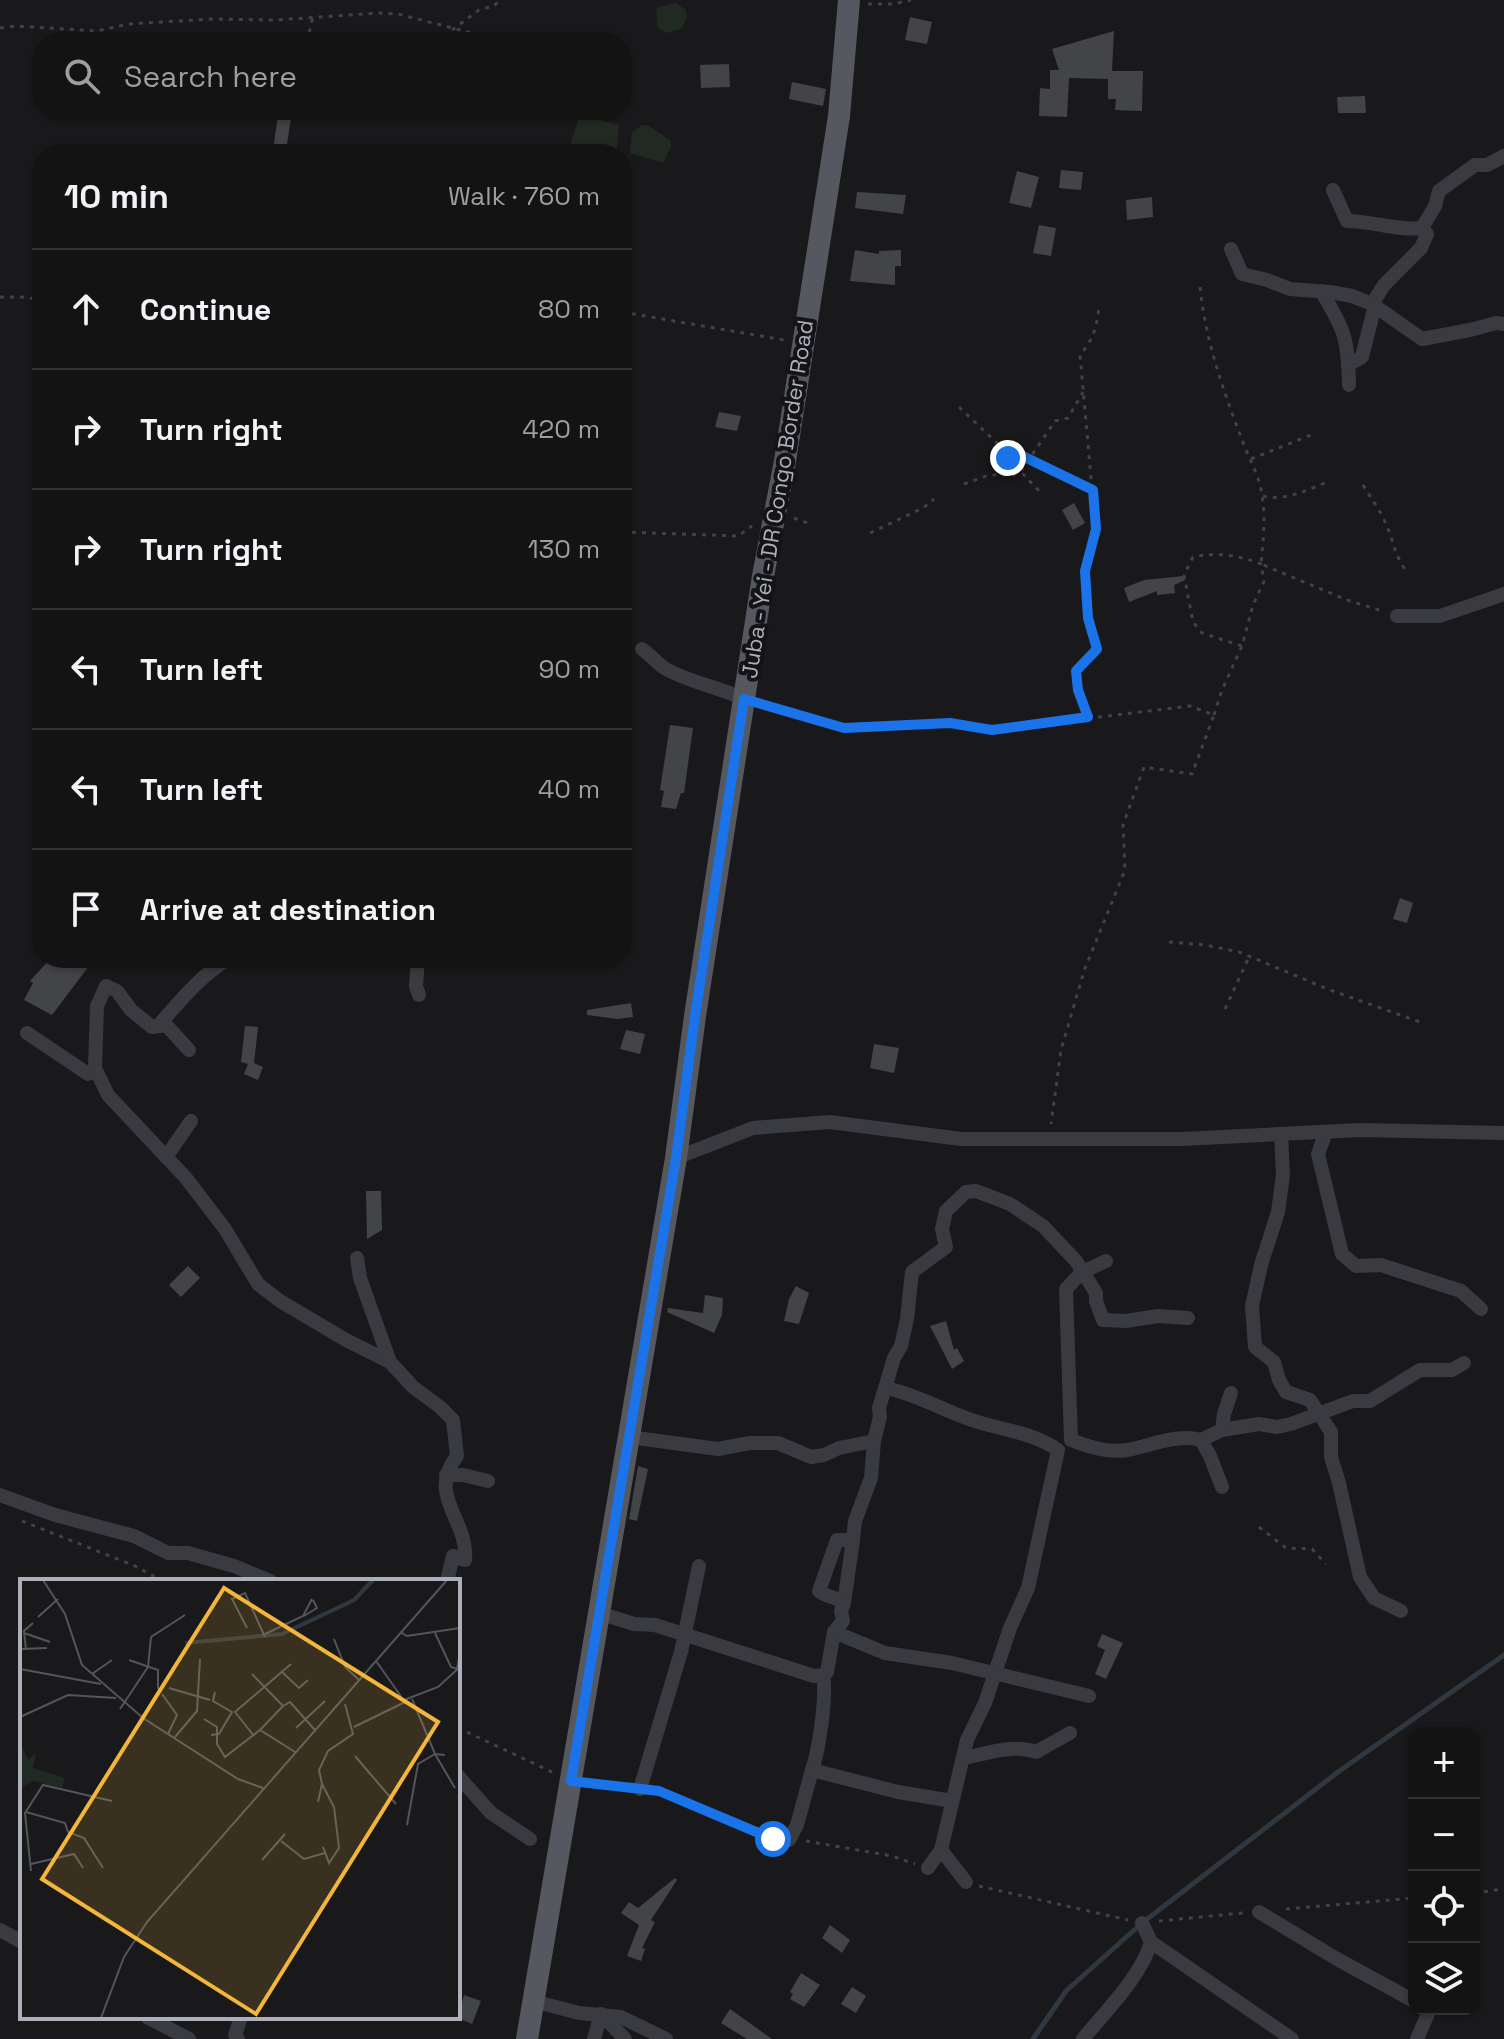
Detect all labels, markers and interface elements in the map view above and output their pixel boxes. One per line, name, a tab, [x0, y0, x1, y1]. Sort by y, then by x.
search box	[32, 32, 632, 120]
icon: search	[60, 54, 104, 98]
text: Search here	[124, 57, 297, 96]
text: 10 min	[64, 175, 169, 218]
text: Walk · 760 m	[448, 179, 600, 213]
icon: ahead	[64, 287, 108, 331]
text: Continue	[140, 290, 271, 329]
text: 80 m	[538, 292, 600, 326]
street label: Juba - Yei - DR Congo Border Road	[735, 318, 819, 680]
icon: right	[64, 407, 108, 451]
text: Turn right	[140, 410, 283, 449]
text: 420 m	[522, 412, 600, 446]
route end	[990, 440, 1026, 476]
icon: right	[64, 527, 108, 571]
text: Turn right	[140, 530, 283, 569]
text: 130 m	[528, 532, 600, 566]
icon: left	[64, 647, 108, 691]
text: Turn left	[140, 650, 263, 689]
text: 90 m	[538, 652, 600, 686]
icon: left	[64, 767, 108, 811]
text: Turn left	[140, 770, 263, 809]
text: 40 m	[538, 772, 600, 806]
icon: arrive	[64, 887, 108, 931]
text: Arrive at destination	[140, 890, 436, 929]
inset map	[20, 1579, 460, 2019]
map controls	[1408, 1727, 1480, 2015]
button: +	[1408, 1727, 1480, 1799]
button: −	[1408, 1799, 1480, 1871]
route start	[755, 1821, 791, 1857]
button: locate	[1408, 1871, 1480, 1943]
button: layers	[1408, 1943, 1480, 2015]

